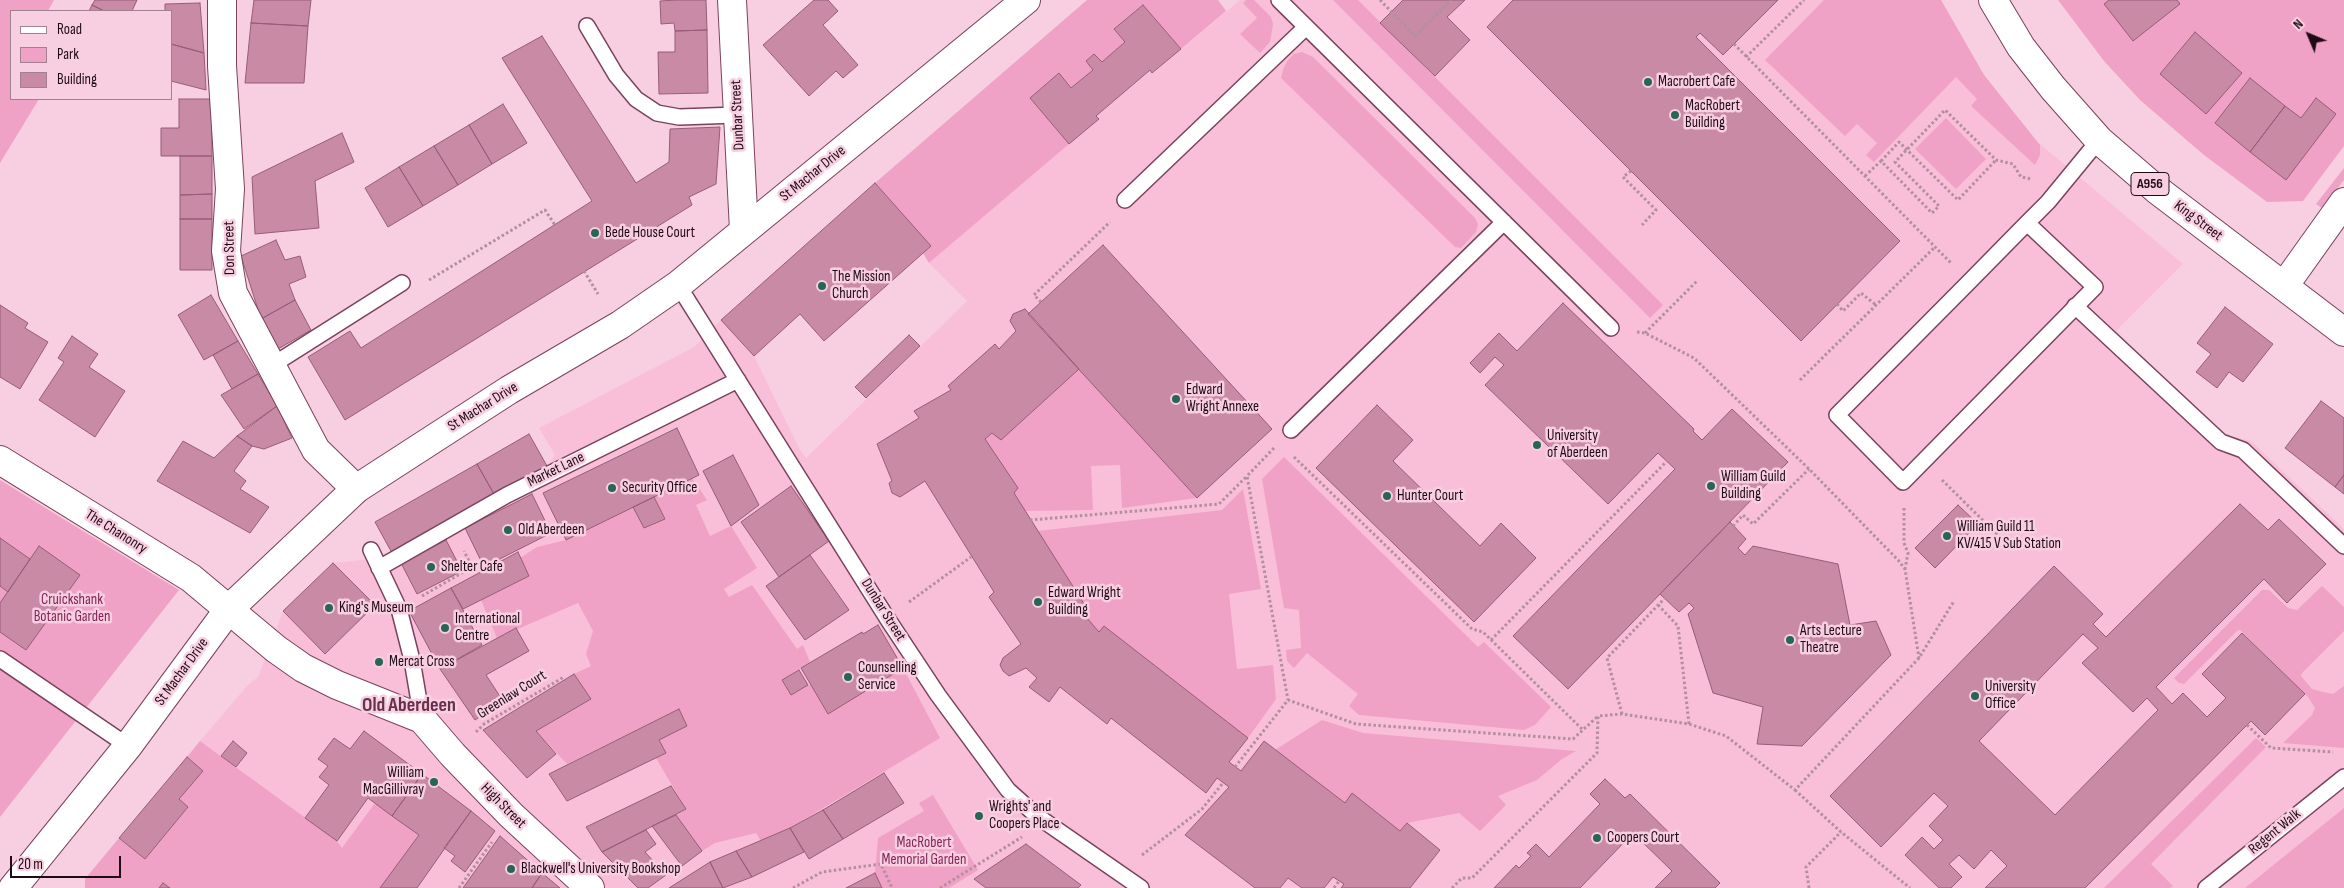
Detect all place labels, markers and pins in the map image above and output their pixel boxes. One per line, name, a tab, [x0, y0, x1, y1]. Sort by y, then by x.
place label: Macrobert Cafe	[1658, 73, 1735, 91]
marker: Macrobert Cafe	[1642, 76, 1654, 88]
place label: MacRobert Building	[1685, 97, 1740, 132]
marker: MacRobert Building	[1669, 109, 1681, 121]
place label: Bede House Court	[605, 224, 695, 242]
marker: Bede House Court	[589, 227, 601, 239]
place label: The Mission Church	[832, 268, 891, 303]
marker: The Mission Church	[816, 280, 828, 292]
place label: Edward Wright Annexe	[1186, 381, 1259, 416]
marker: Edward Wright Annexe	[1170, 393, 1182, 405]
place label: University of Aberdeen	[1547, 427, 1608, 462]
marker: University of Aberdeen	[1531, 439, 1543, 451]
place label: William Guild Building	[1721, 468, 1786, 503]
place label: Security Office	[622, 479, 697, 497]
marker: William Guild Building	[1705, 480, 1717, 492]
marker: Security Office	[606, 482, 618, 494]
place label: Hunter Court	[1397, 487, 1463, 505]
marker: Hunter Court	[1381, 490, 1393, 502]
place label: William Guild 11 KV/415 V Sub Station	[1957, 518, 2061, 553]
place label: Old Aberdeen	[518, 521, 584, 539]
marker: Old Aberdeen	[502, 524, 514, 536]
marker: William Guild 11 KV/415 V Sub Station	[1941, 530, 1953, 542]
place label: Shelter Cafe	[441, 558, 503, 576]
marker: Shelter Cafe	[425, 561, 437, 573]
place label: Edward Wright Building	[1048, 584, 1121, 619]
marker: Edward Wright Building	[1032, 596, 1044, 608]
place label: King's Museum	[339, 599, 414, 617]
marker: King's Museum	[323, 602, 335, 614]
place label: International Centre	[455, 610, 520, 645]
marker: International Centre	[439, 622, 451, 634]
place label: Arts Lecture Theatre	[1800, 622, 1862, 657]
marker: Arts Lecture Theatre	[1784, 634, 1796, 646]
place label: Mercat Cross	[389, 653, 455, 671]
marker: Mercat Cross	[373, 656, 385, 668]
place label: Counselling Service	[858, 659, 917, 694]
marker: Counselling Service	[842, 671, 854, 683]
place label: University Office	[1985, 678, 2036, 713]
marker: University Office	[1969, 690, 1981, 702]
place label: William MacGillivray	[363, 764, 424, 799]
marker: William MacGillivray	[428, 776, 440, 788]
place label: Wrights' and Coopers Place	[989, 798, 1060, 833]
marker: Wrights' and Coopers Place	[973, 810, 985, 822]
place label: Coopers Court	[1607, 829, 1679, 847]
marker: Coopers Court	[1591, 832, 1603, 844]
place label: Blackwell's University Bookshop	[521, 860, 680, 878]
marker: Blackwell's University Bookshop	[505, 863, 517, 875]

